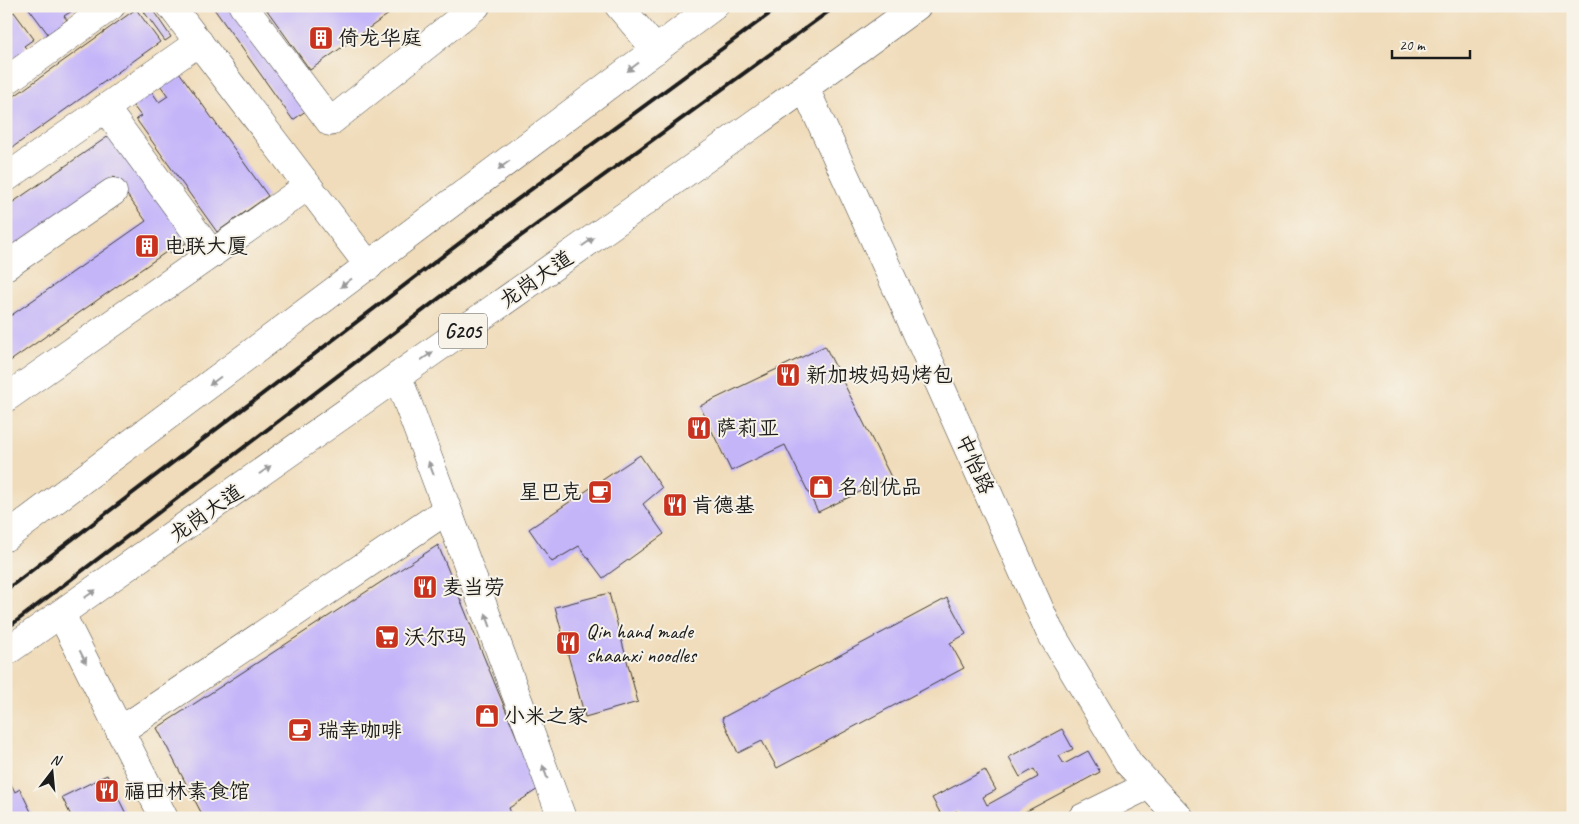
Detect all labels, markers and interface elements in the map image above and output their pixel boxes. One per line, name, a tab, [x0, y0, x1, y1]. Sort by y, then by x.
building icon: 倚龙华庭	[308, 25, 334, 51]
place label: 倚龙华庭	[338, 25, 422, 51]
scale bar	[1392, 28, 1469, 60]
text: 20 m	[1399, 36, 1426, 55]
one-way arrow	[626, 62, 640, 72]
one-way arrow	[497, 160, 511, 170]
building icon: 电联大厦	[134, 233, 160, 259]
place label: 电联大厦	[164, 233, 248, 259]
one-way arrow	[581, 237, 595, 247]
street label: 龙岗大道	[494, 244, 578, 314]
one-way arrow	[340, 278, 353, 289]
road number: G205	[439, 314, 487, 348]
one-way arrow	[420, 351, 434, 361]
restaurant icon: 新加坡妈妈烤包	[775, 362, 801, 388]
place label: 新加坡妈妈烤包	[806, 362, 953, 388]
one-way arrow	[209, 375, 222, 386]
restaurant icon: 萨莉亚	[686, 415, 712, 441]
place label: 萨莉亚	[716, 415, 779, 441]
street label: 中怡路	[950, 430, 1000, 498]
one-way arrow	[427, 460, 435, 475]
one-way arrow	[259, 465, 272, 475]
shop icon: 名创优品	[808, 474, 834, 500]
place label: 名创优品	[838, 474, 922, 500]
street label: 龙岗大道	[164, 478, 248, 548]
place label: 星巴克	[519, 479, 582, 505]
cafe icon: 星巴克	[587, 479, 613, 505]
restaurant icon: 肯德基	[662, 492, 688, 518]
place label: 肯德基	[692, 492, 755, 518]
restaurant icon: 麦当劳	[412, 574, 438, 600]
place label: 麦当劳	[442, 574, 505, 600]
one-way arrow	[83, 589, 96, 599]
one-way arrow	[484, 612, 492, 627]
place label: Qin hand made shaanxi noodles	[586, 618, 698, 668]
supermarket icon: 沃尔玛	[374, 624, 400, 650]
place label: 沃尔玛	[404, 624, 467, 650]
restaurant icon: Qin hand made shaanxi noodles	[555, 630, 581, 656]
one-way arrow	[79, 650, 87, 665]
shop icon: 小米之家	[474, 703, 500, 729]
place label: 小米之家	[504, 703, 588, 729]
cafe icon: 瑞幸咖啡	[287, 717, 313, 743]
place label: 瑞幸咖啡	[318, 717, 402, 743]
north arrow	[28, 746, 78, 796]
text: N	[49, 751, 64, 770]
one-way arrow	[541, 764, 549, 779]
restaurant icon: 福田林素食馆	[94, 778, 120, 804]
place label: 福田林素食馆	[124, 778, 250, 804]

